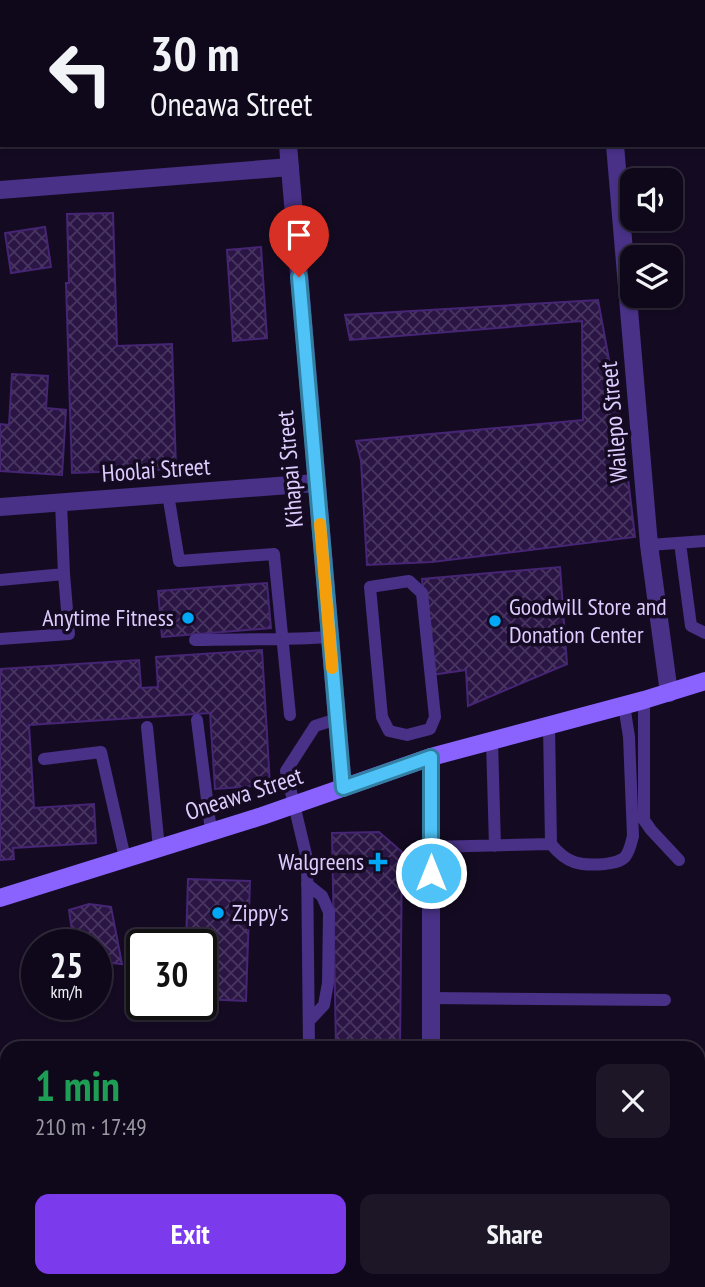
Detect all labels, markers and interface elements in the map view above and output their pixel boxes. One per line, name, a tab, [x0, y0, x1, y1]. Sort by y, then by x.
text: 30 m	[150, 21, 239, 85]
icon: left	[35, 28, 126, 119]
text: Oneawa Street	[150, 83, 312, 125]
map controls	[620, 168, 683, 308]
button: sound	[620, 168, 683, 231]
pin	[269, 205, 329, 277]
icon: arrive	[280, 216, 318, 254]
button: layers	[620, 245, 683, 308]
street label: Wailepo Street	[593, 360, 634, 484]
street label: Kihapai Street	[269, 409, 310, 529]
street label: Hoolai Street	[101, 450, 212, 489]
place label: Goodwill Store and Donation Center	[509, 591, 667, 650]
place label: Anytime Fitness	[42, 602, 174, 633]
marker: Anytime Fitness	[180, 610, 196, 626]
marker: Goodwill Store and Donation Center	[487, 613, 503, 629]
street label: Oneawa Street	[181, 760, 307, 827]
position arrow	[394, 836, 468, 910]
place label: Walgreens	[278, 846, 364, 877]
marker: Walgreens	[370, 854, 386, 870]
place label: Zippy's	[232, 897, 289, 928]
marker: Zippy's	[210, 905, 226, 921]
speed limit sign: 30	[126, 929, 217, 1020]
text: 25	[50, 942, 83, 988]
text: km/h	[51, 980, 82, 1003]
text: 1 min	[35, 1058, 120, 1113]
button: close	[596, 1064, 670, 1138]
text: 210 m · 17:49	[35, 1112, 147, 1141]
button: Exit	[35, 1194, 346, 1274]
button: Share	[360, 1194, 670, 1274]

